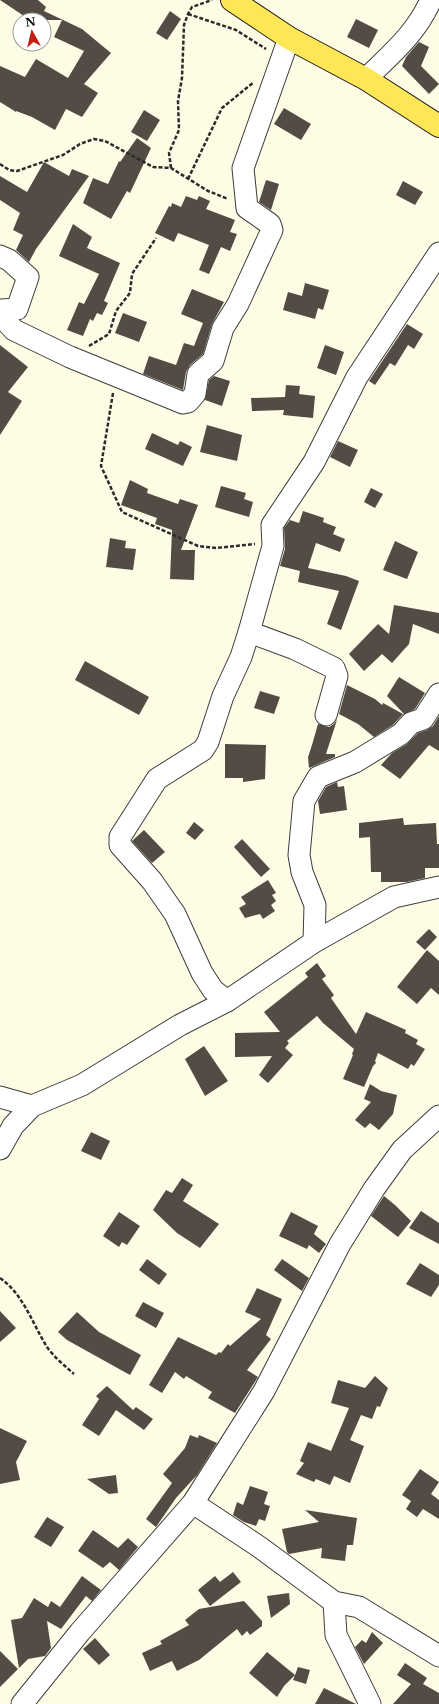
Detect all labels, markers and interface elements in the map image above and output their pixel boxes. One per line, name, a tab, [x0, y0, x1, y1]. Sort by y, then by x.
north arrow	[12, 12, 52, 52]
text: N	[25, 14, 37, 30]

